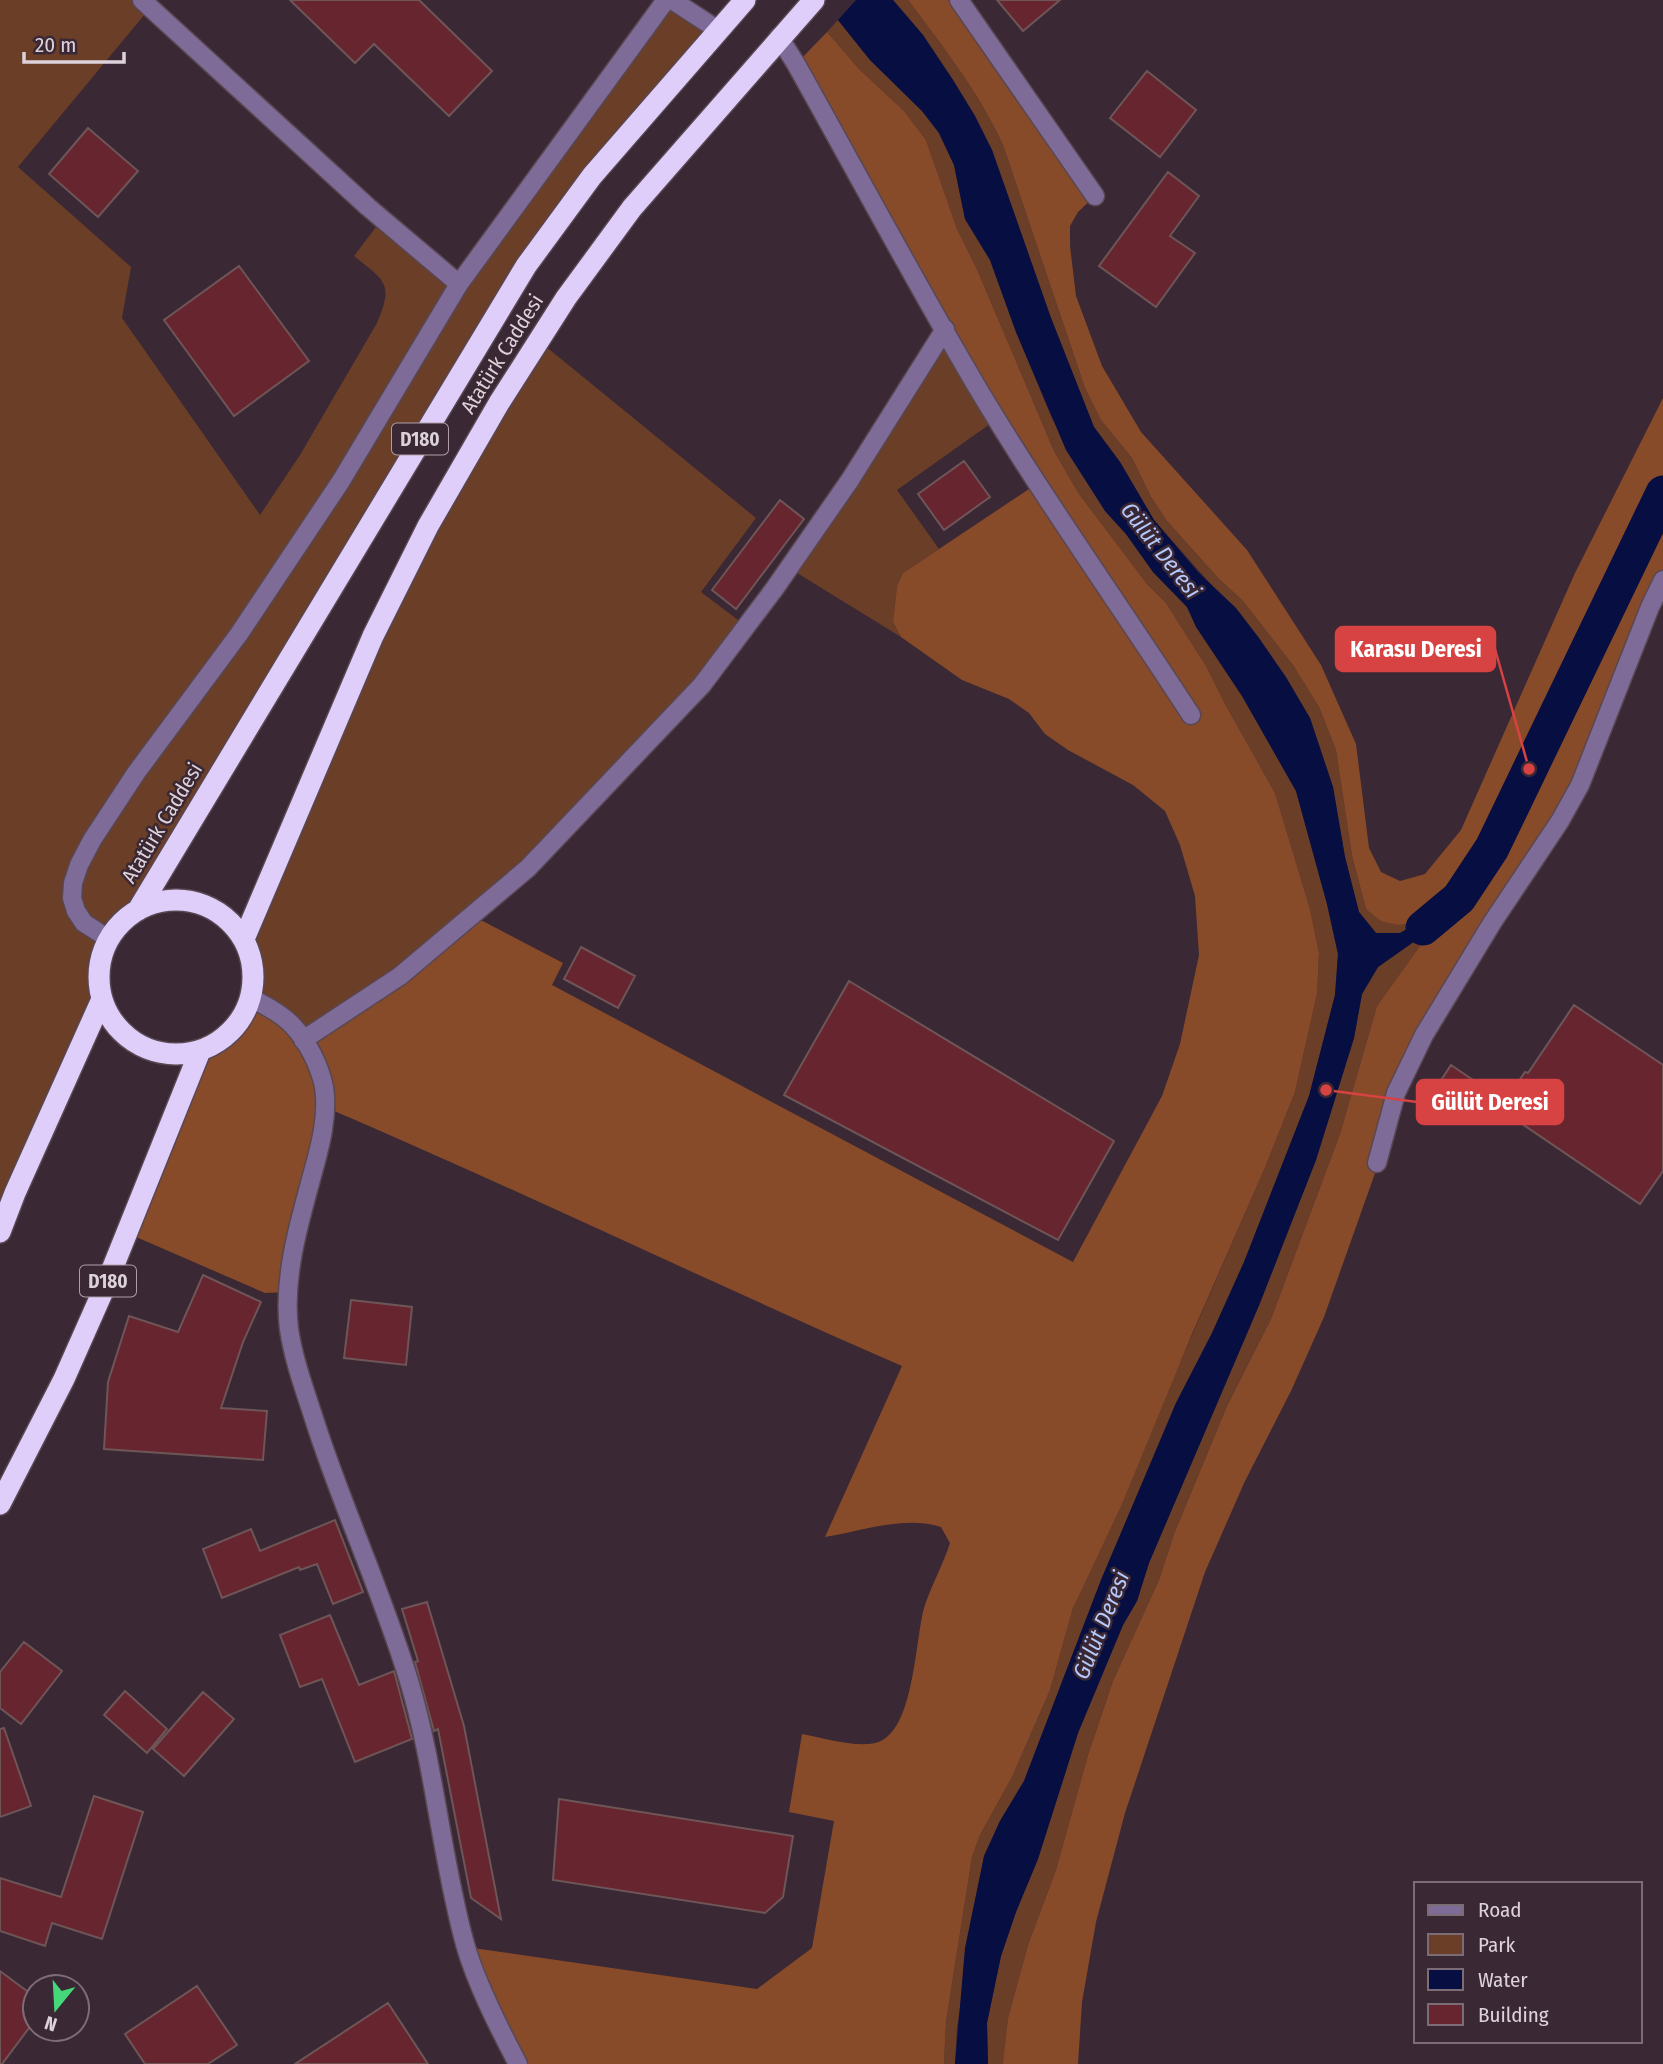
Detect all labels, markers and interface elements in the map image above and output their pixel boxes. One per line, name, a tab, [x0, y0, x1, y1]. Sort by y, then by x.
scale bar	[24, 21, 124, 65]
text: 20 m	[35, 32, 76, 58]
street label: Atatürk Caddesi	[455, 290, 549, 418]
road number: D180	[392, 424, 448, 454]
water label: Gülüt Deresi	[1115, 497, 1207, 604]
callout: Karasu Deresi	[1336, 627, 1495, 671]
text: Karasu Deresi	[1350, 635, 1482, 663]
street label: Atatürk Caddesi	[116, 758, 208, 888]
callout: Gülüt Deresi	[1417, 1080, 1563, 1124]
text: Gülüt Deresi	[1431, 1088, 1549, 1116]
road number: D180	[80, 1266, 136, 1296]
water label: Gülüt Deresi	[1067, 1567, 1135, 1683]
legend	[1414, 1882, 1642, 2043]
text: Road	[1478, 1897, 1522, 1923]
text: Park	[1478, 1932, 1516, 1958]
text: Water	[1478, 1967, 1528, 1993]
north arrow	[21, 1973, 91, 2043]
text: Building	[1478, 2002, 1549, 2028]
text: N	[42, 2011, 60, 2036]

